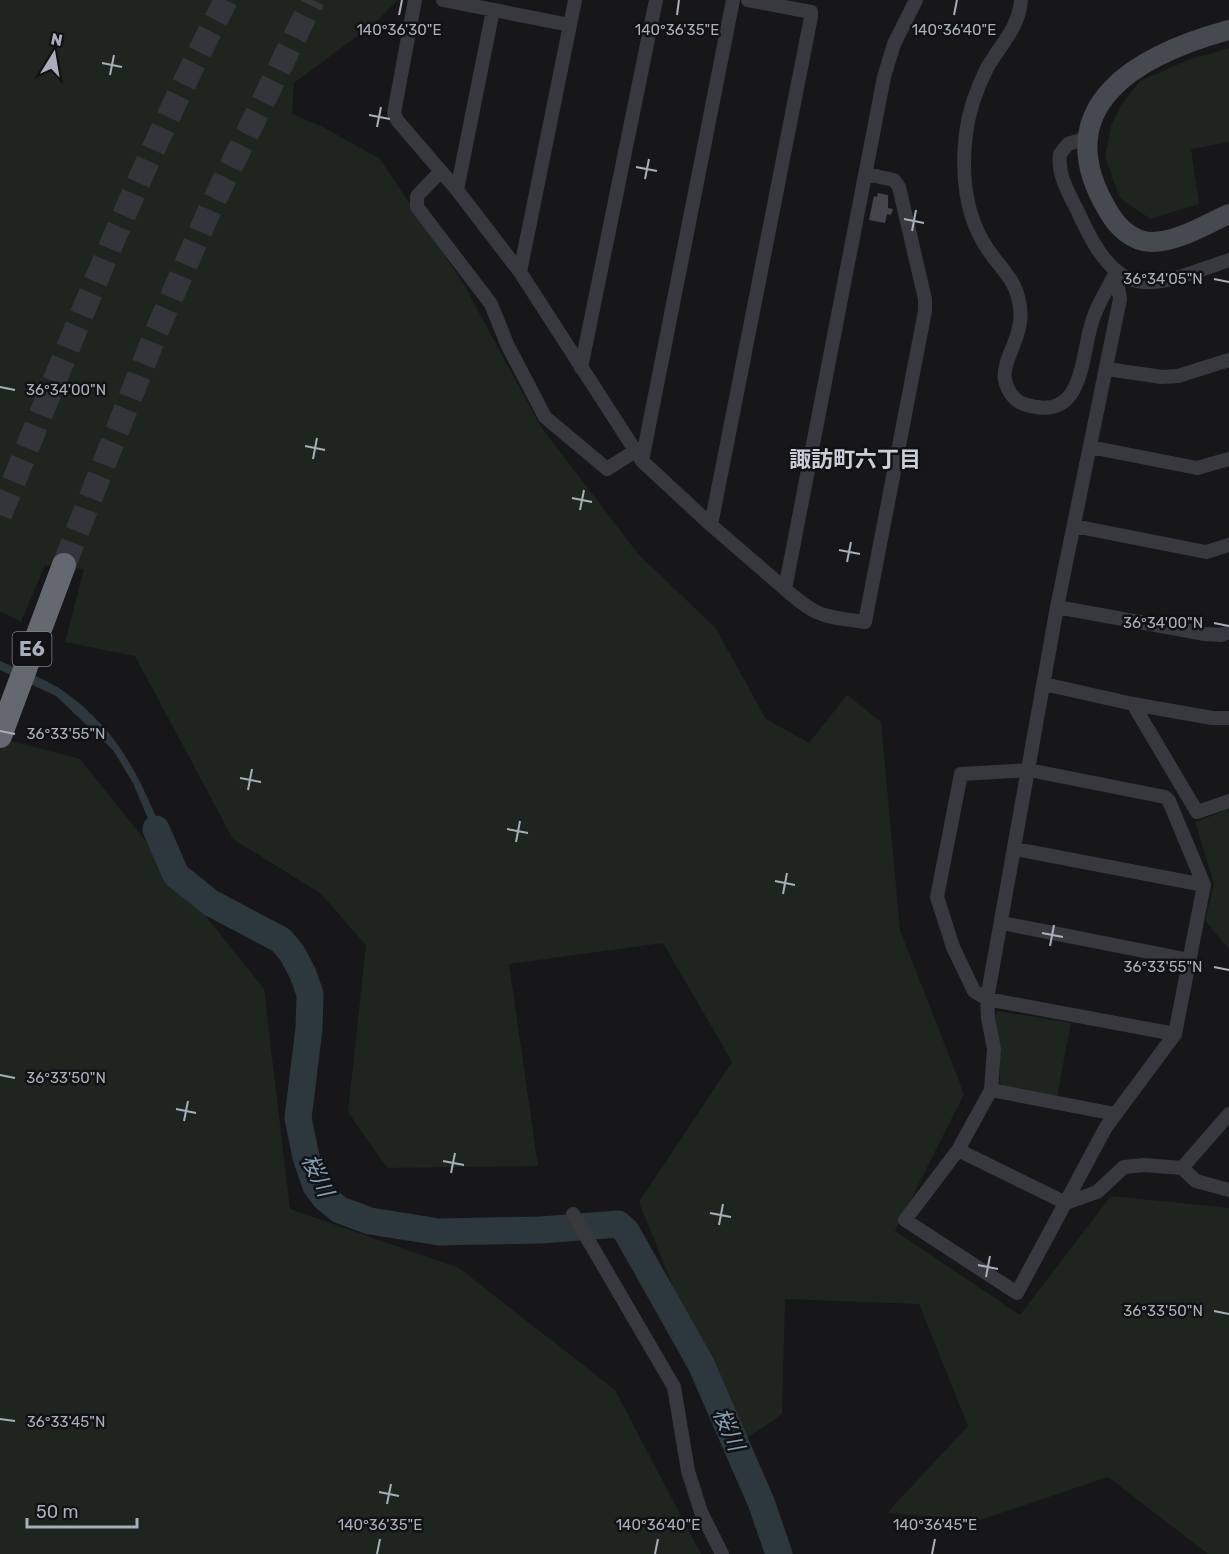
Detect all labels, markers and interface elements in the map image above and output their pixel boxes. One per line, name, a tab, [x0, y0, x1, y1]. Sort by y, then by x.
text: 140°36'30"E	[356, 21, 442, 39]
text: 140°36'35"E	[635, 21, 719, 39]
text: 140°36'40"E	[912, 21, 996, 39]
north arrow	[24, 24, 84, 84]
text: N	[49, 29, 64, 50]
text: 36°34'05"N	[1123, 270, 1203, 288]
text: 36°34'00"N	[26, 381, 106, 399]
district label: 諏訪町六丁目	[789, 446, 921, 473]
text: 36°34'00"N	[1123, 614, 1203, 632]
road number: E6	[12, 632, 51, 666]
text: 36°33'55"N	[26, 725, 106, 743]
text: 36°33'55"N	[1123, 958, 1203, 976]
text: 36°33'50"N	[26, 1069, 106, 1087]
water label: 桜川	[296, 1150, 340, 1203]
text: 36°33'50"N	[1123, 1302, 1203, 1320]
water label: 桜川	[707, 1404, 751, 1457]
text: 36°33'45"N	[27, 1413, 105, 1431]
scale bar	[27, 1491, 136, 1529]
text: 50 m	[36, 1501, 79, 1523]
text: 140°36'35"E	[338, 1516, 422, 1534]
text: 140°36'40"E	[616, 1516, 700, 1534]
text: 140°36'45"E	[893, 1516, 977, 1534]

